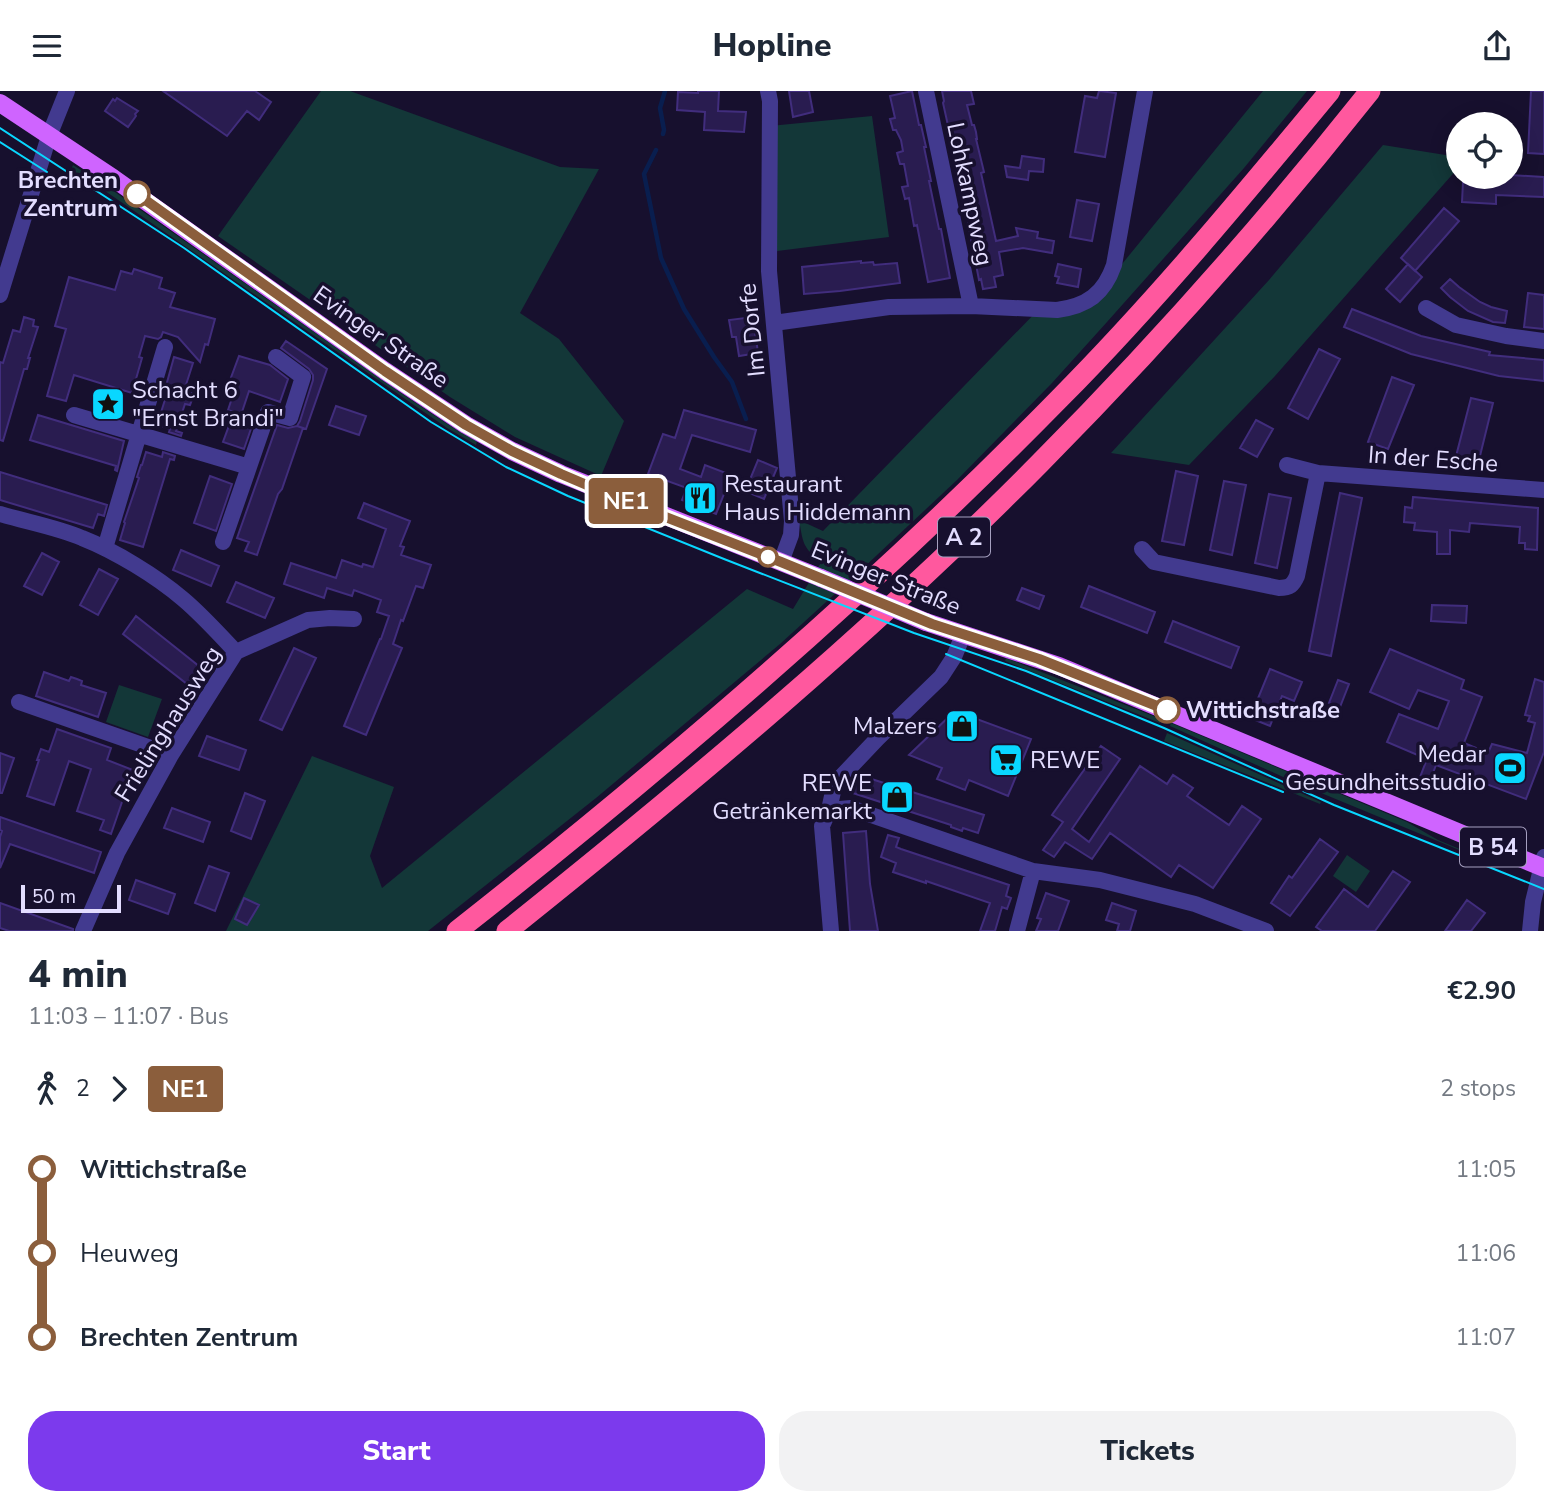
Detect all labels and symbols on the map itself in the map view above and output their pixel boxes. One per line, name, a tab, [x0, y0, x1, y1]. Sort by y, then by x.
street label: Lohkampweg	[939, 119, 1001, 269]
place label: Brechten Zentrum	[18, 164, 118, 224]
marker: Brechten Zentrum	[124, 181, 150, 207]
street label: Evinger Straße	[307, 278, 455, 396]
street label: Im Dorfe	[731, 282, 773, 378]
place label: Schacht 6 "Ernst Brandi"	[132, 374, 284, 434]
place icon: Schacht 6 "Ernst Brandi"	[89, 385, 127, 423]
street label: In der Esche	[1367, 438, 1499, 480]
place label: Restaurant Haus Hiddemann	[724, 468, 911, 528]
line badge: NE1	[586, 478, 666, 524]
restaurant icon: Restaurant Haus Hiddemann	[681, 479, 719, 517]
road number: A 2	[938, 517, 990, 557]
street label: Evinger Straße	[806, 533, 966, 623]
unlabelled marker	[758, 547, 778, 567]
street label: Frielinghausweg	[107, 640, 229, 808]
place label: Wittichstraße	[1186, 694, 1340, 726]
marker: Wittichstraße	[1154, 697, 1180, 723]
shop icon: Malzers	[943, 707, 981, 745]
place label: Malzers	[853, 710, 937, 742]
place label: Medar Gesundheitsstudio	[1285, 738, 1486, 798]
supermarket icon: REWE	[987, 741, 1025, 779]
place label: REWE	[1030, 744, 1100, 776]
sports icon: Medar Gesundheitsstudio	[1491, 749, 1529, 787]
place label: REWE Getränkemarkt	[712, 767, 873, 827]
shop icon: REWE Getränkemarkt	[878, 778, 916, 816]
road number: B 54	[1460, 827, 1526, 867]
scale bar	[21, 882, 121, 914]

